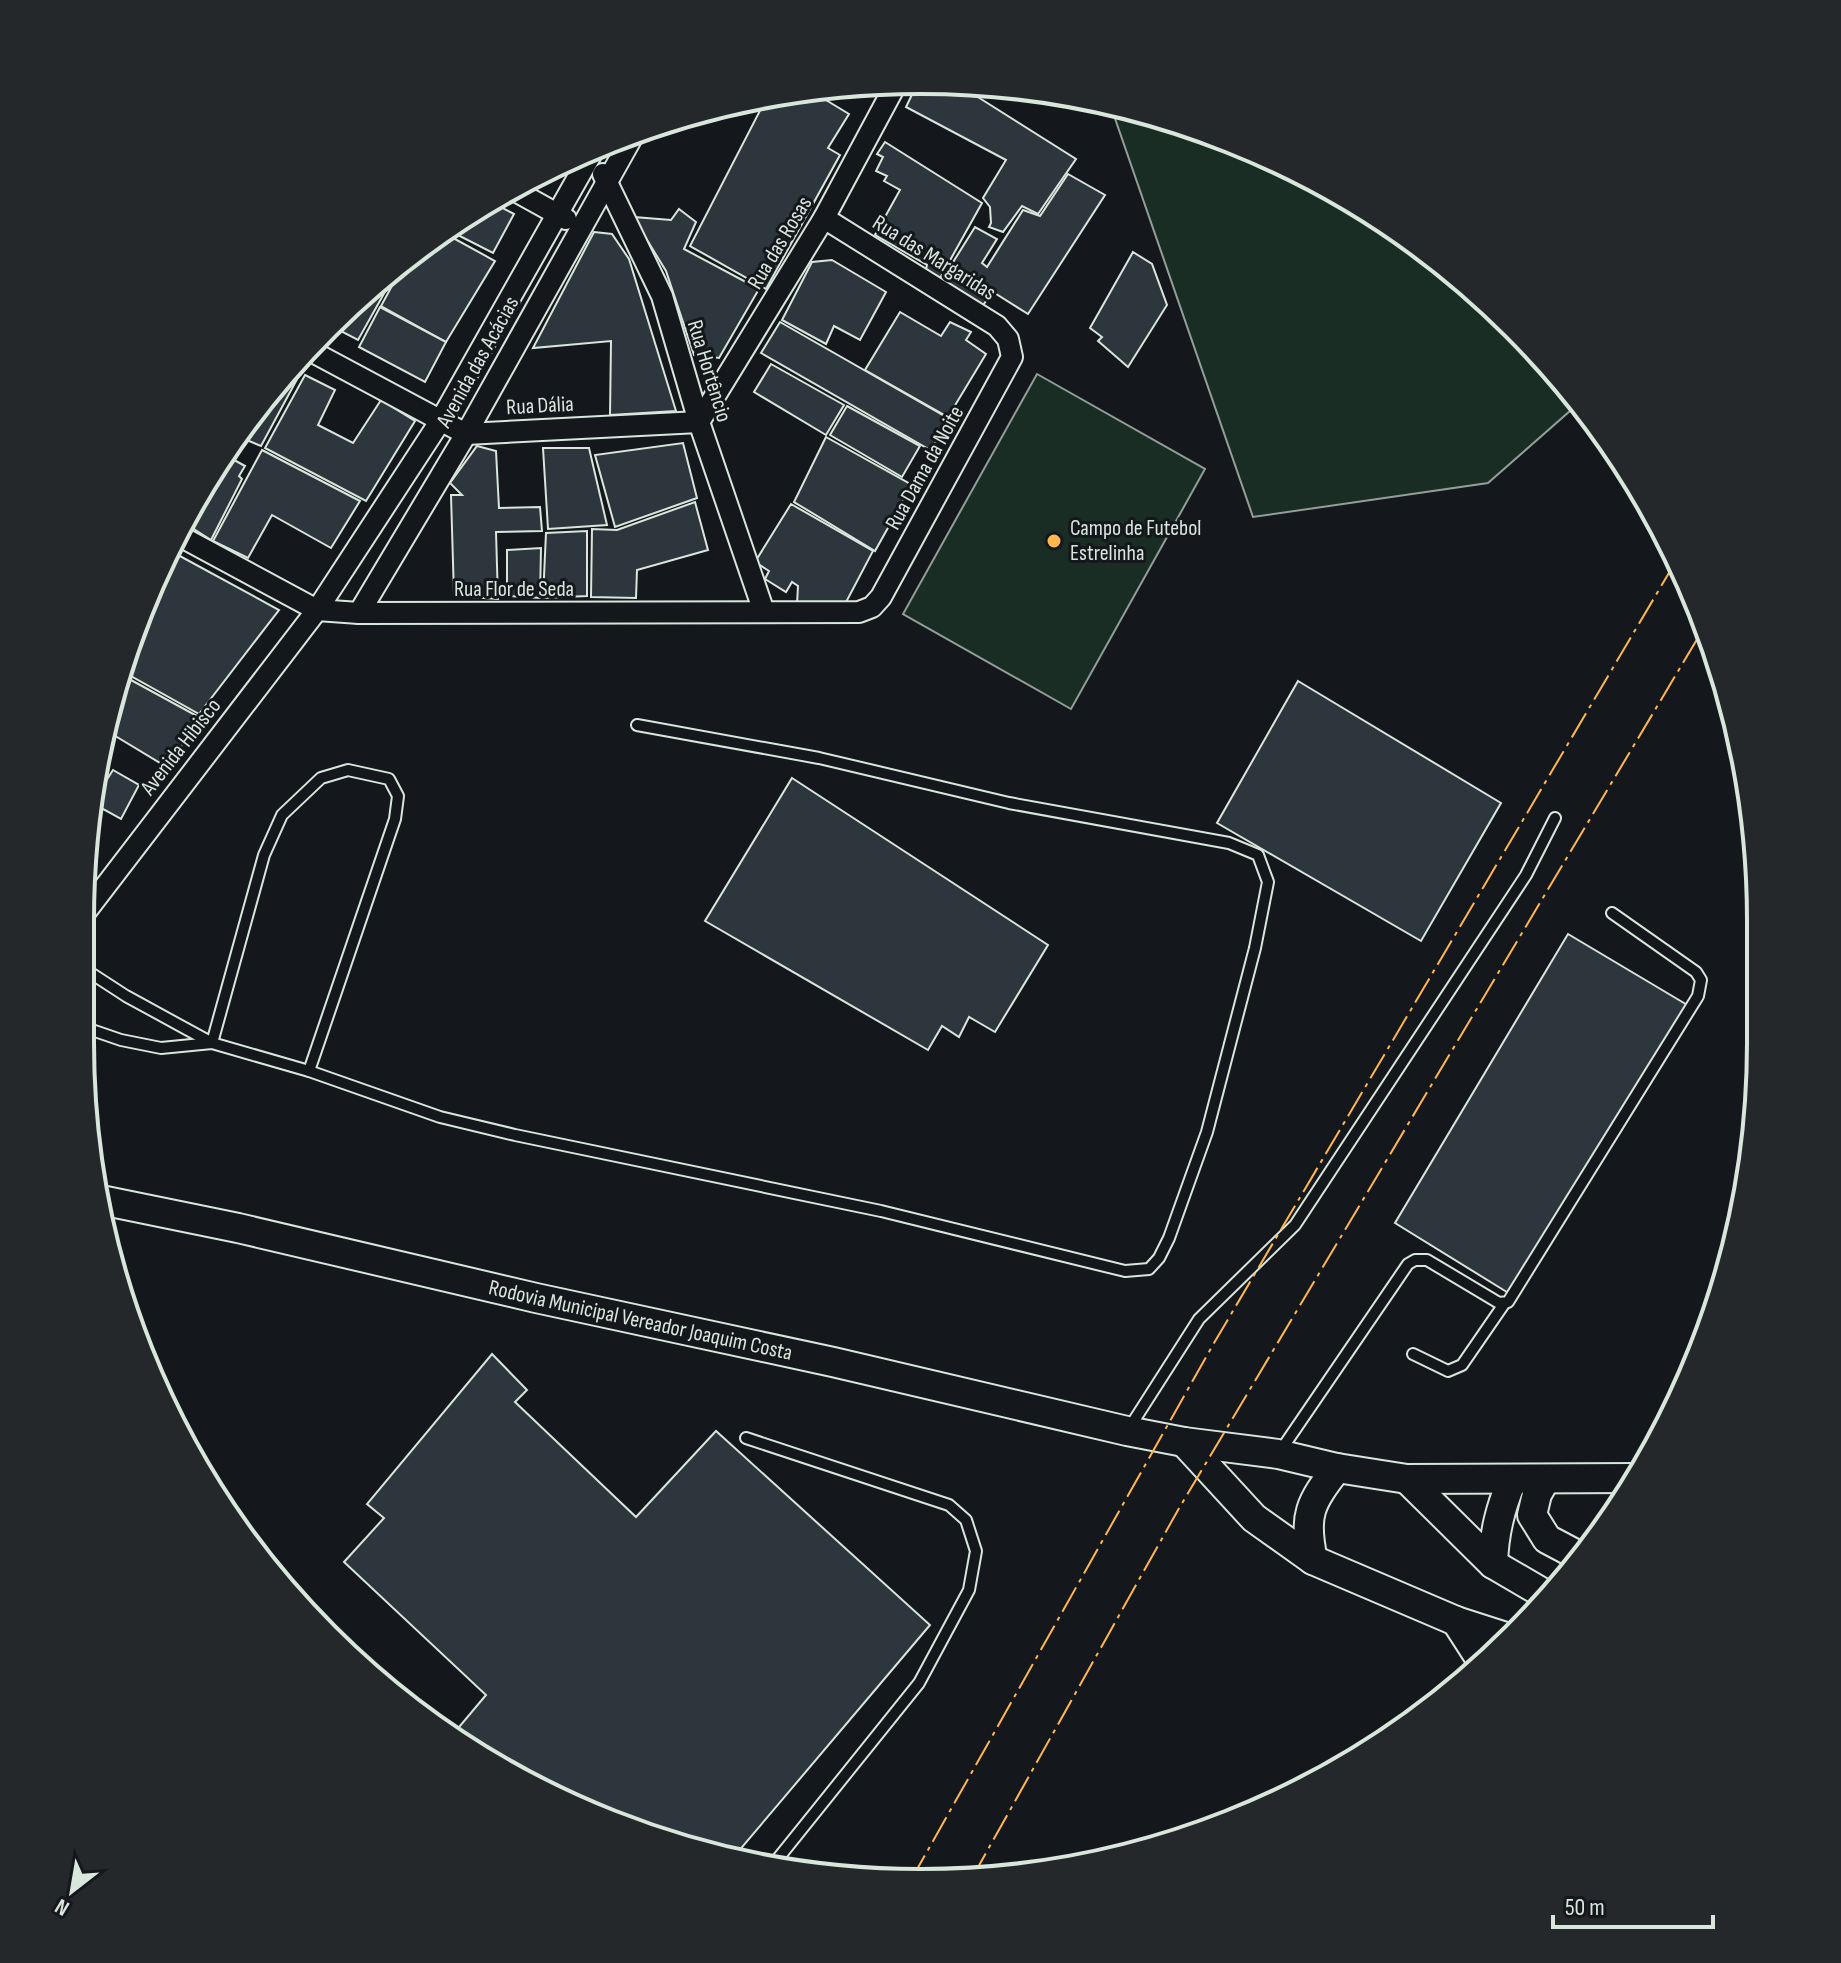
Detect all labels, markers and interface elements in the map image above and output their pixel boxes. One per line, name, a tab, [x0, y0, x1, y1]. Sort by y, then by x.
street label: Rua das Rosas	[742, 192, 818, 294]
street label: Rua das Margaridas	[867, 209, 1001, 307]
street label: Avenida das Acácias	[430, 292, 525, 433]
street label: Rua Hortêncio	[681, 317, 737, 425]
street label: Rua Dália	[506, 391, 574, 421]
street label: Rua Dama da Noite	[880, 401, 970, 535]
place label: Campo de Futebol Estrelinha	[1070, 515, 1201, 567]
marker: Campo de Futebol Estrelinha	[1045, 532, 1063, 550]
street label: Rua Flor de Seda	[454, 576, 574, 603]
street label: Avenida Hibisco	[134, 693, 227, 801]
street label: Rodovia Municipal Vereador Joaquim Costa	[486, 1274, 795, 1366]
north arrow	[32, 1851, 112, 1931]
scale bar	[1553, 1879, 1713, 1929]
text: N	[50, 1892, 74, 1921]
text: 50 m	[1565, 1893, 1605, 1922]

